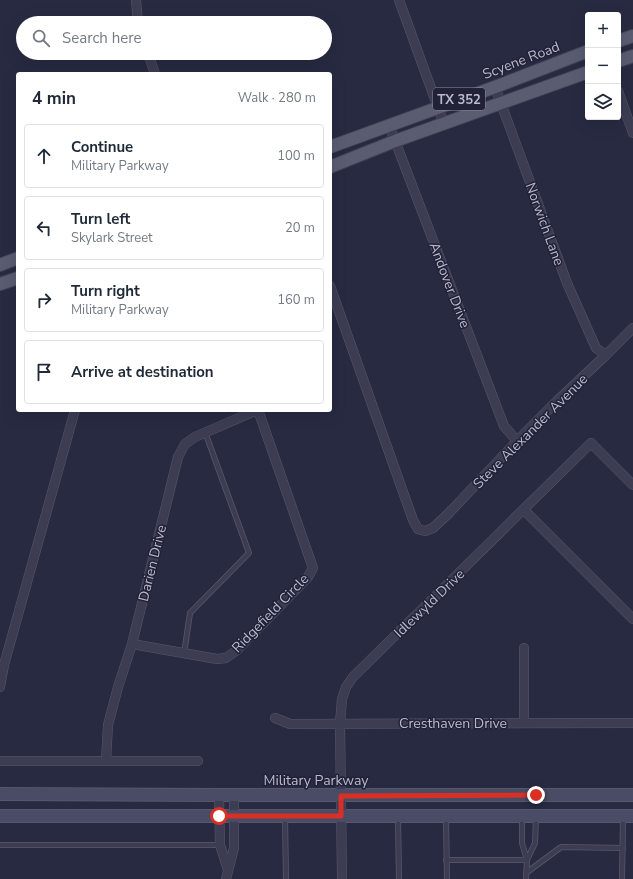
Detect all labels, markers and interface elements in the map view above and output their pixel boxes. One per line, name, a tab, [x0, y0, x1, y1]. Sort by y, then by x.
map controls	[585, 12, 621, 120]
button: +	[585, 12, 621, 48]
search box	[16, 16, 332, 60]
icon: search	[30, 27, 52, 49]
text: Search here	[62, 28, 142, 48]
street label: Scyene Road	[480, 37, 563, 84]
button: −	[585, 48, 621, 84]
button: layers	[585, 84, 621, 120]
text: 4 min	[32, 87, 76, 110]
road number: TX 352	[433, 88, 485, 110]
text: Walk · 280 m	[238, 89, 316, 107]
text: Continue	[71, 137, 133, 157]
icon: ahead	[33, 145, 55, 167]
text: 100 m	[277, 147, 315, 165]
text: Military Parkway	[71, 157, 169, 175]
street label: Norwich Lane	[521, 180, 568, 268]
text: Turn left	[71, 209, 130, 229]
icon: left	[33, 217, 55, 239]
text: 20 m	[285, 219, 315, 237]
text: Skylark Street	[71, 229, 153, 247]
street label: Andover Drive	[424, 240, 475, 331]
text: Turn right	[71, 281, 140, 301]
icon: right	[33, 289, 55, 311]
text: 160 m	[277, 291, 315, 309]
text: Military Parkway	[71, 301, 169, 319]
icon: arrive	[33, 361, 55, 383]
text: Arrive at destination	[71, 362, 214, 382]
street label: Steve Alexander Avenue	[469, 370, 592, 493]
street label: Darien Drive	[134, 523, 171, 603]
street label: Idlewyld Drive	[390, 565, 469, 642]
street label: Ridgefield Circle	[228, 570, 313, 657]
street label: Cresthaven Drive	[399, 714, 507, 733]
street label: Military Parkway	[263, 771, 369, 790]
route end	[527, 786, 545, 804]
route start	[210, 807, 228, 825]

